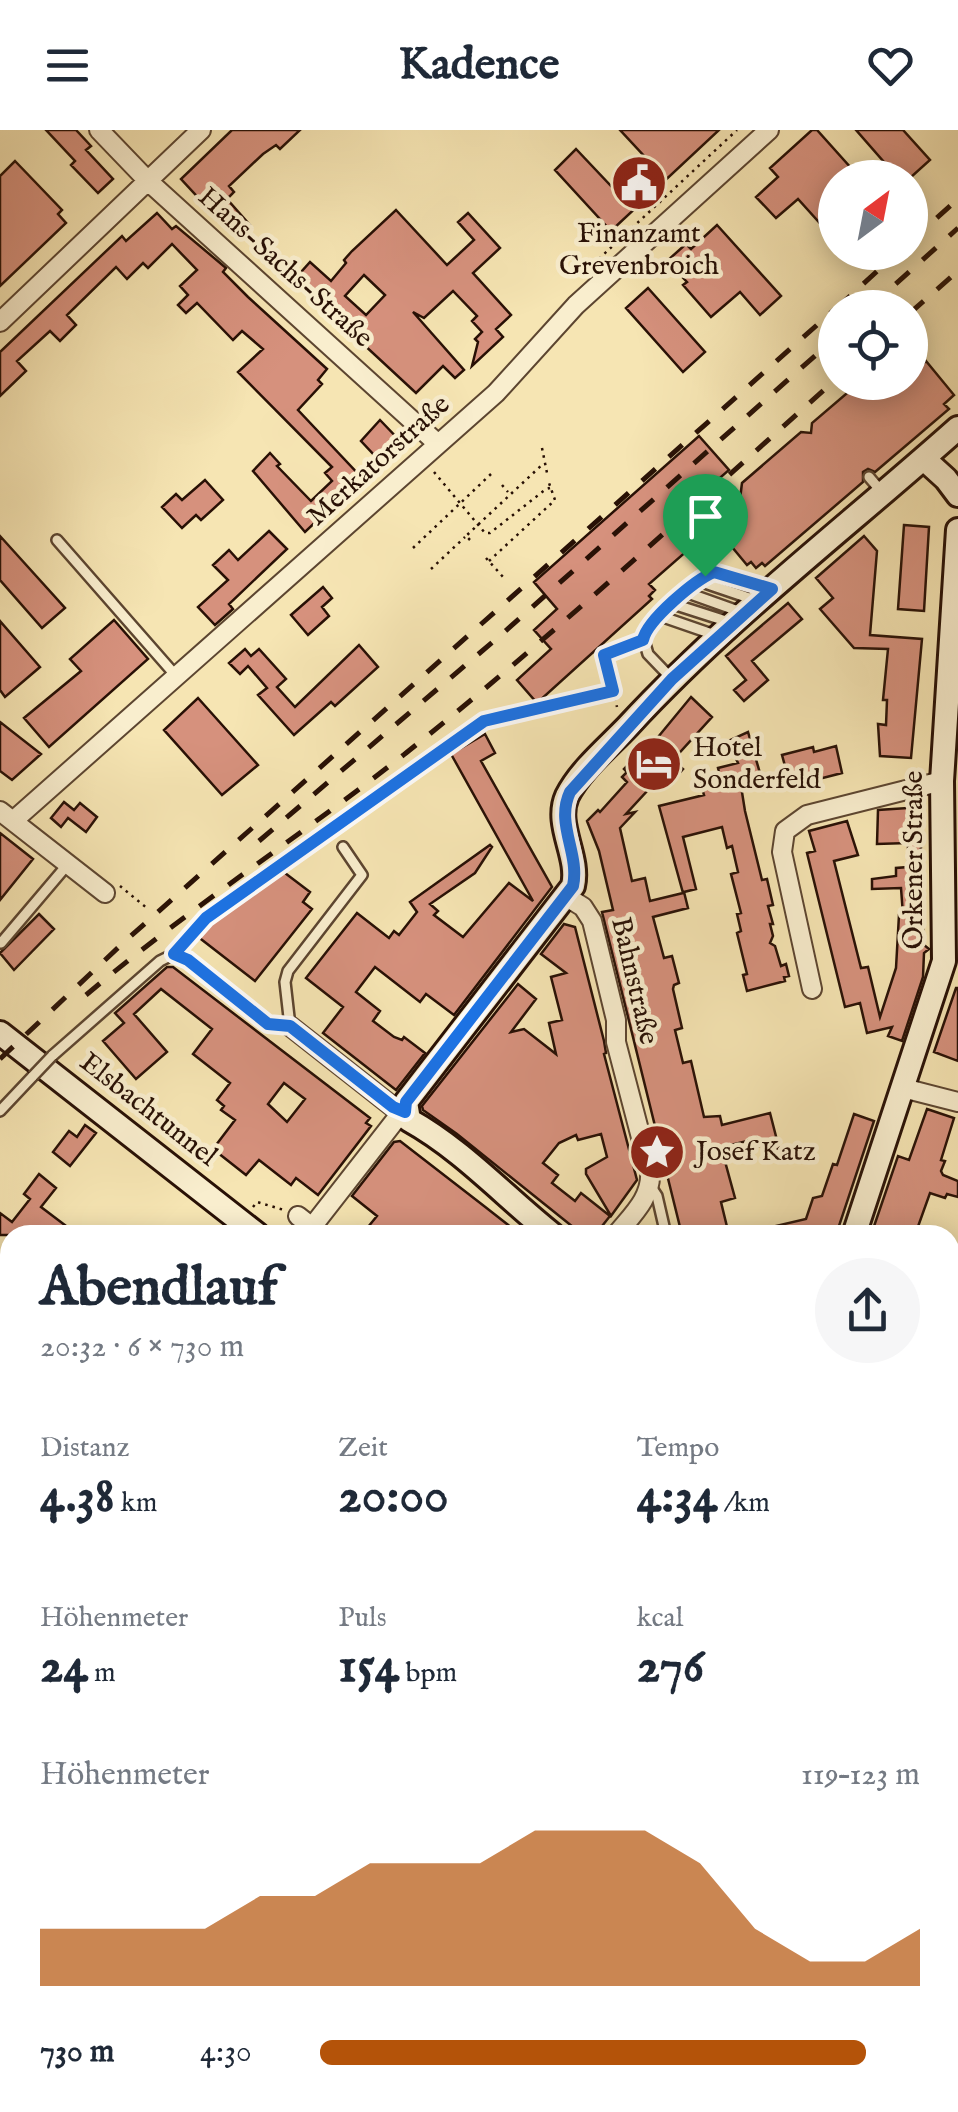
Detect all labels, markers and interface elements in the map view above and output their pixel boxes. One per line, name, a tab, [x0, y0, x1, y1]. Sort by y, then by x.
text: Kadence	[399, 37, 559, 94]
icon: menu	[40, 38, 95, 93]
icon: heart	[863, 38, 918, 93]
public building icon: Finanzamt Grevenbroich	[609, 153, 669, 213]
north arrow	[818, 160, 928, 270]
map controls	[818, 160, 928, 400]
street label: Hans-Sachs-Straße	[190, 180, 380, 356]
place label: Finanzamt Grevenbroich	[559, 217, 719, 284]
button: locate	[818, 290, 928, 400]
street label: Merkatorstraße	[300, 388, 458, 534]
pin	[663, 474, 748, 577]
icon: arrive	[678, 489, 733, 544]
place label: Hotel Sonderfeld	[693, 731, 821, 798]
hotel icon: Hotel Sonderfeld	[624, 734, 684, 794]
street label: Orkener Straße	[897, 770, 932, 949]
street label: Bahnstraße	[602, 914, 666, 1048]
street label: Elsbachtunnel	[72, 1045, 224, 1175]
place icon: Josef Katz	[627, 1122, 687, 1182]
place label: Josef Katz	[693, 1135, 816, 1170]
text: Abendlauf	[40, 1254, 278, 1324]
button: share	[815, 1258, 920, 1363]
text: 20:32 · 6 × 730 m	[40, 1327, 244, 1368]
text: Distanz	[40, 1431, 129, 1466]
text: Zeit	[338, 1431, 388, 1466]
text: Tempo	[637, 1431, 719, 1466]
text: 4.38	[40, 1466, 115, 1529]
text: 20:00	[338, 1466, 449, 1529]
text: 4:34	[637, 1466, 718, 1529]
text: km	[115, 1486, 157, 1521]
text: /km	[718, 1486, 770, 1521]
text: Höhenmeter	[40, 1601, 188, 1636]
text: Puls	[338, 1601, 387, 1636]
text: kcal	[637, 1601, 683, 1636]
text: 24	[40, 1636, 88, 1699]
text: 154	[338, 1636, 399, 1699]
text: 276	[637, 1636, 704, 1699]
text: m	[88, 1656, 116, 1691]
text: bpm	[399, 1656, 457, 1691]
text: Höhenmeter	[40, 1755, 209, 1796]
text: 119–123 m	[801, 1755, 920, 1796]
text: 730 m	[40, 2032, 114, 2073]
text: 4:30	[200, 2032, 252, 2073]

